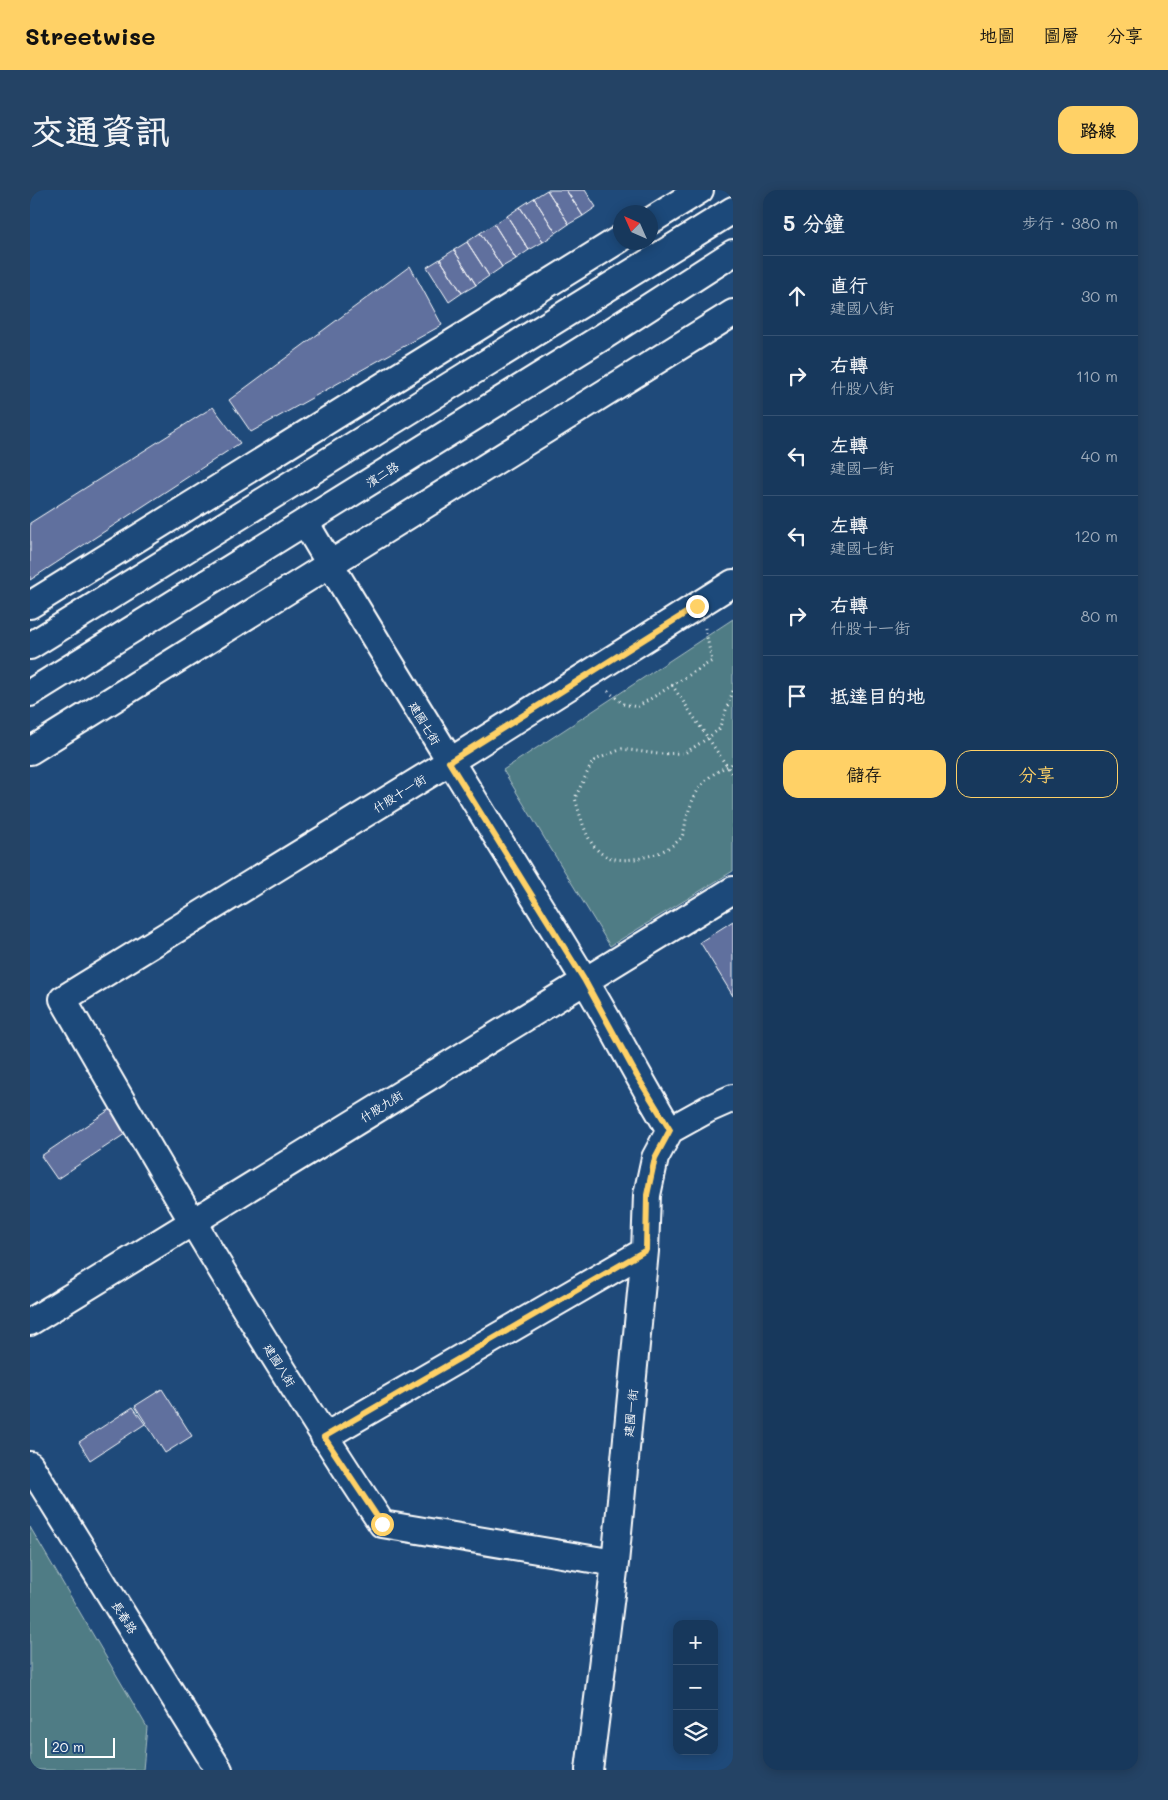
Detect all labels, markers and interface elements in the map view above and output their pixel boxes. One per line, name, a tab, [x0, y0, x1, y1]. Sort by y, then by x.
text: Streetwise	[25, 20, 155, 51]
text: 地圖	[979, 23, 1015, 47]
text: 圖層	[1043, 23, 1079, 47]
text: 分享	[1107, 23, 1143, 47]
button: 路線	[1058, 106, 1138, 154]
text: 交通資訊	[30, 107, 170, 153]
north arrow	[613, 205, 658, 250]
text: 5 分鐘	[783, 209, 845, 236]
text: 步行 · 380 m	[1022, 212, 1118, 233]
text: 直行	[830, 272, 868, 297]
icon: ahead	[783, 282, 811, 310]
text: 30 m	[1081, 285, 1118, 306]
text: 建國八街	[830, 297, 894, 318]
text: 右轉	[830, 352, 868, 377]
icon: right	[783, 362, 811, 390]
text: 110 m	[1076, 365, 1118, 386]
text: 什股八街	[830, 377, 894, 398]
text: 左轉	[830, 432, 868, 457]
icon: left	[783, 442, 811, 470]
text: 40 m	[1081, 445, 1118, 466]
text: 建國一街	[830, 457, 894, 478]
street label: 濱二路	[362, 458, 402, 490]
text: 左轉	[830, 512, 868, 537]
icon: left	[783, 522, 811, 550]
text: 120 m	[1074, 525, 1118, 546]
text: 建國七街	[830, 537, 894, 558]
text: 右轉	[830, 592, 868, 617]
route end	[686, 595, 709, 618]
icon: right	[783, 602, 811, 630]
text: 80 m	[1081, 605, 1118, 626]
text: 什股十一街	[830, 617, 910, 638]
icon: arrive	[783, 682, 811, 710]
text: 抵達目的地	[830, 683, 925, 708]
street label: 建國七街	[406, 698, 444, 748]
button: 儲存	[783, 750, 946, 798]
button: 分享	[956, 750, 1118, 798]
street label: 什股十一街	[369, 770, 429, 816]
street label: 什股九街	[356, 1086, 406, 1126]
street label: 建國八街	[260, 1340, 300, 1390]
street label: 建國一街	[620, 1388, 640, 1438]
route start	[371, 1513, 394, 1536]
street label: 長春路	[109, 1597, 141, 1637]
map controls	[673, 1620, 718, 1755]
button: +	[673, 1620, 718, 1665]
button: −	[673, 1665, 718, 1710]
button: layers	[673, 1710, 718, 1755]
scale bar	[45, 1735, 115, 1758]
text: 20 m	[52, 1737, 84, 1756]

